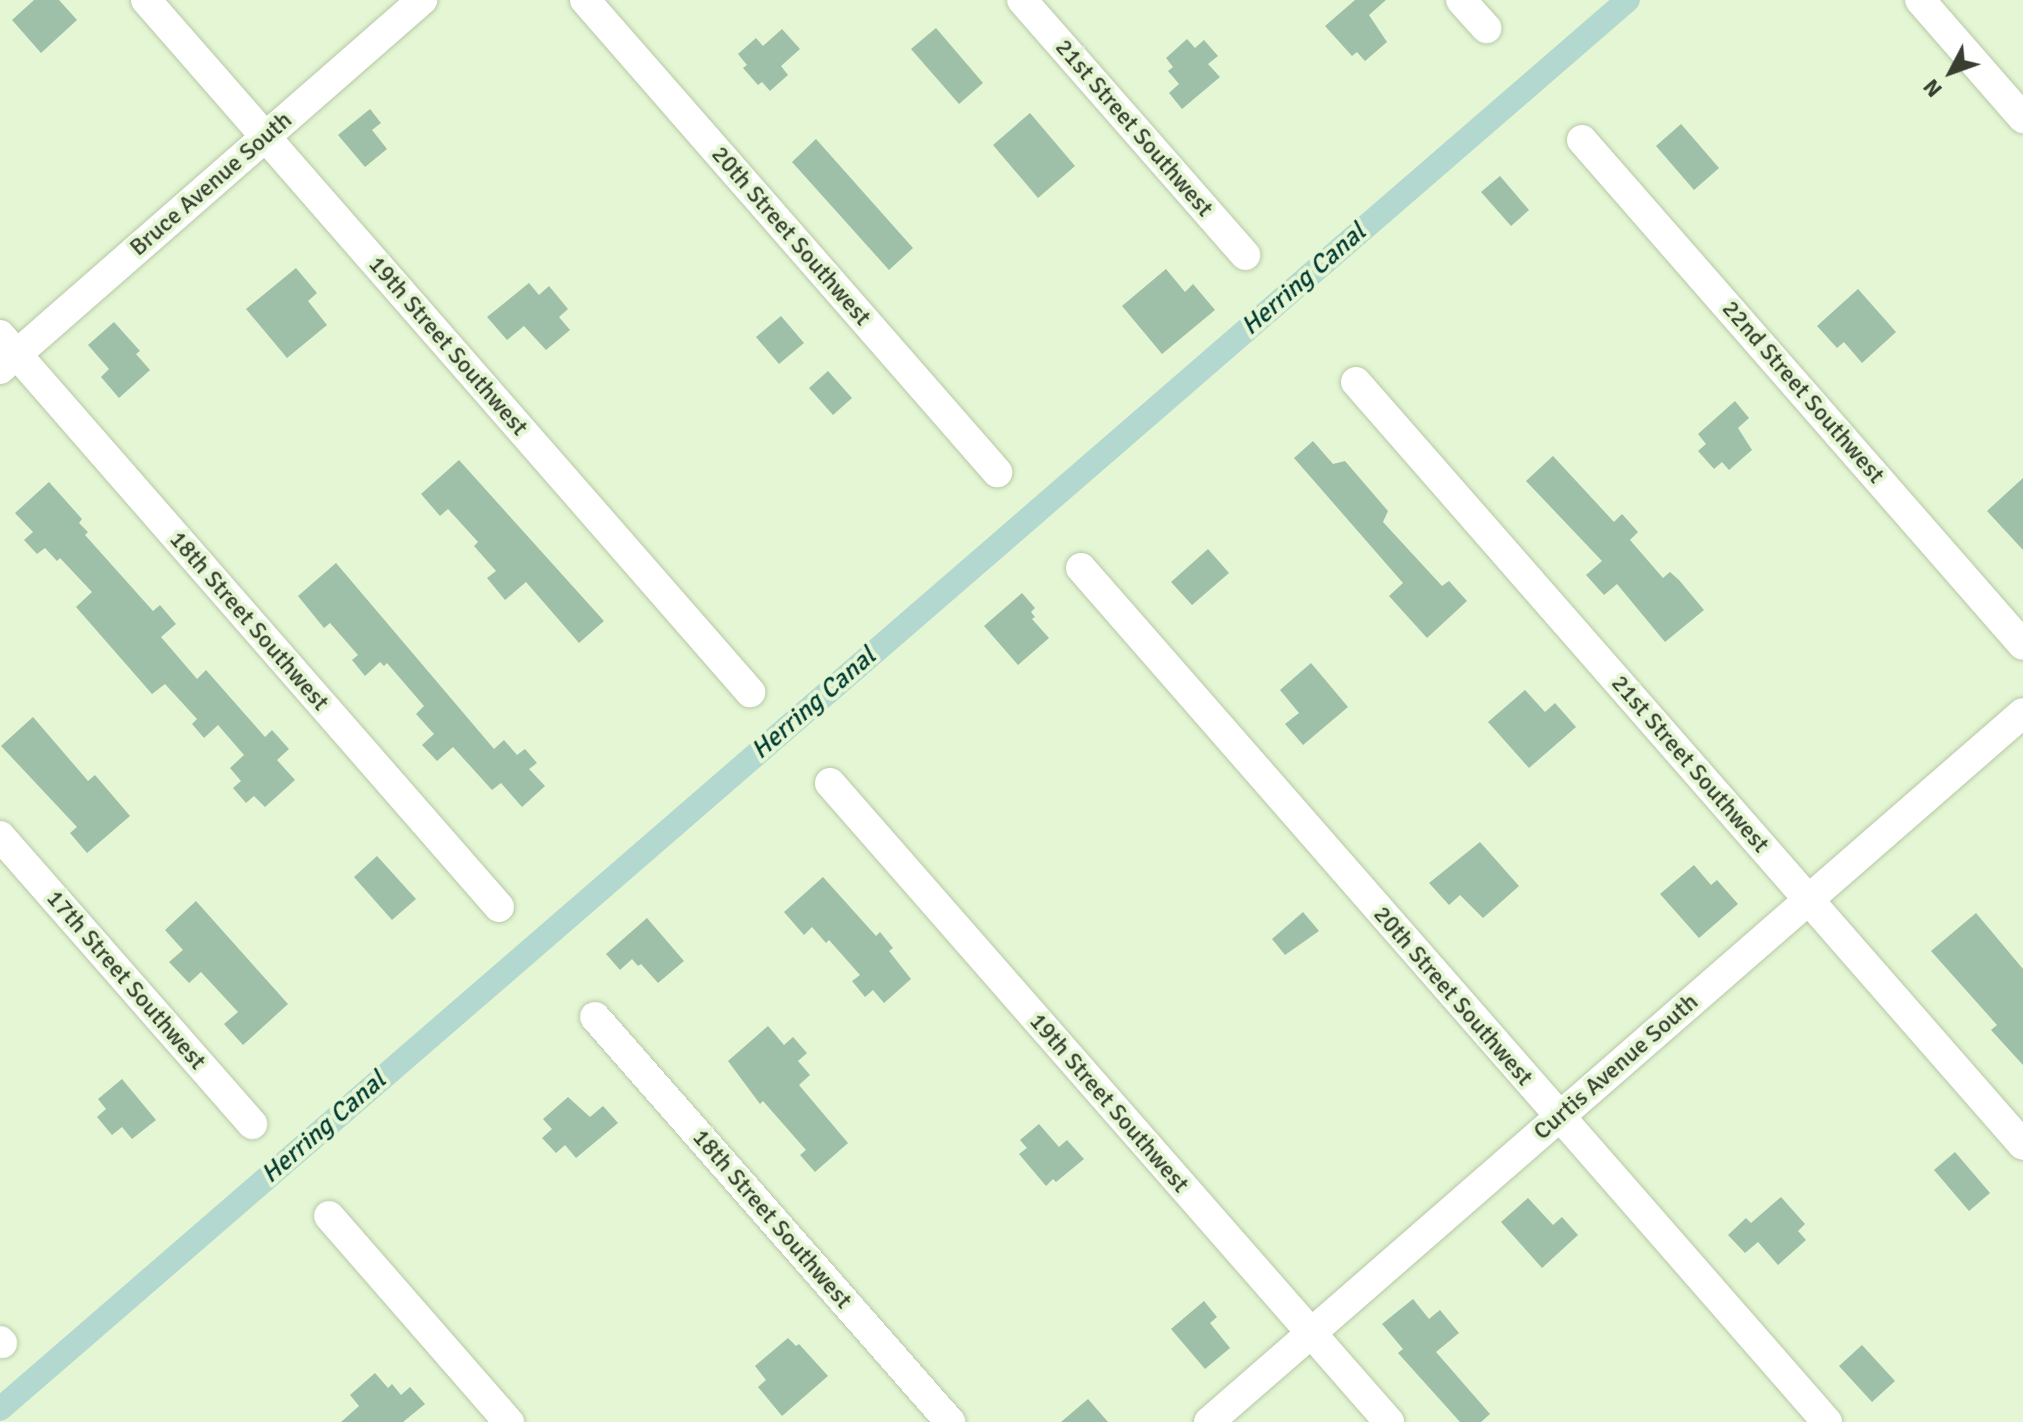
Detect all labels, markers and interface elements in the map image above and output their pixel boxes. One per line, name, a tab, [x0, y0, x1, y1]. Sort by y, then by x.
north arrow	[1911, 32, 1991, 112]
street label: 21st Street Southwest	[1049, 33, 1219, 223]
text: N	[1917, 73, 1948, 103]
street label: Bruce Avenue South	[124, 106, 298, 262]
street label: 20th Street Southwest	[705, 140, 877, 332]
water label: Herring Canal	[1235, 218, 1373, 342]
street label: 19th Street Southwest	[362, 250, 534, 442]
street label: 22nd Street Southwest	[1716, 295, 1890, 489]
street label: 18th Street Southwest	[163, 525, 335, 717]
water label: Herring Canal	[745, 642, 883, 766]
street label: 21st Street Southwest	[1605, 669, 1775, 859]
street label: 17th Street Southwest	[40, 884, 212, 1076]
street label: 20th Street Southwest	[1367, 900, 1539, 1092]
street label: Curtis Avenue South	[1528, 988, 1704, 1146]
street label: 19th Street Southwest	[1023, 1007, 1195, 1199]
water label: Herring Canal	[255, 1066, 393, 1190]
street label: 18th Street Southwest	[686, 1123, 858, 1315]

